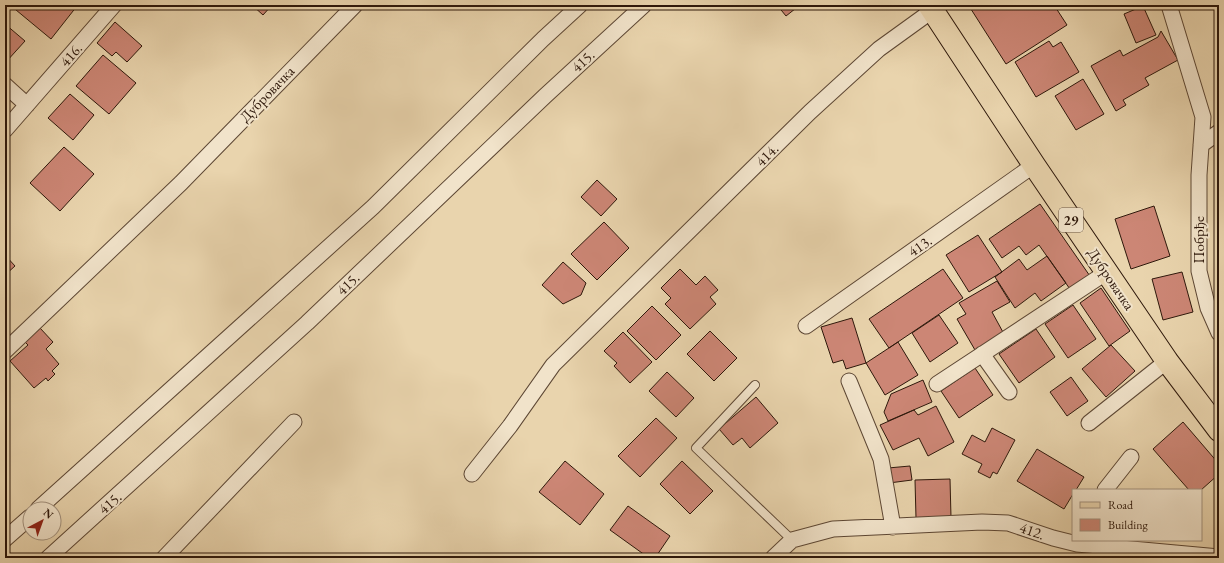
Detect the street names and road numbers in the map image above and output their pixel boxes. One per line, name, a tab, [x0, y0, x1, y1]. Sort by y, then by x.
street label: 416.	[55, 39, 86, 70]
street label: 415.	[567, 45, 598, 76]
street label: Дубровачка	[235, 61, 298, 126]
street label: 414.	[751, 139, 782, 170]
road number: 29	[1059, 208, 1083, 232]
street label: Побрђе	[1189, 216, 1208, 264]
street label: 413.	[904, 231, 935, 261]
street label: Дубровачка	[1084, 244, 1139, 314]
street label: 415.	[332, 268, 363, 299]
street label: 415.	[94, 487, 125, 518]
street label: 412.	[1017, 517, 1047, 544]

